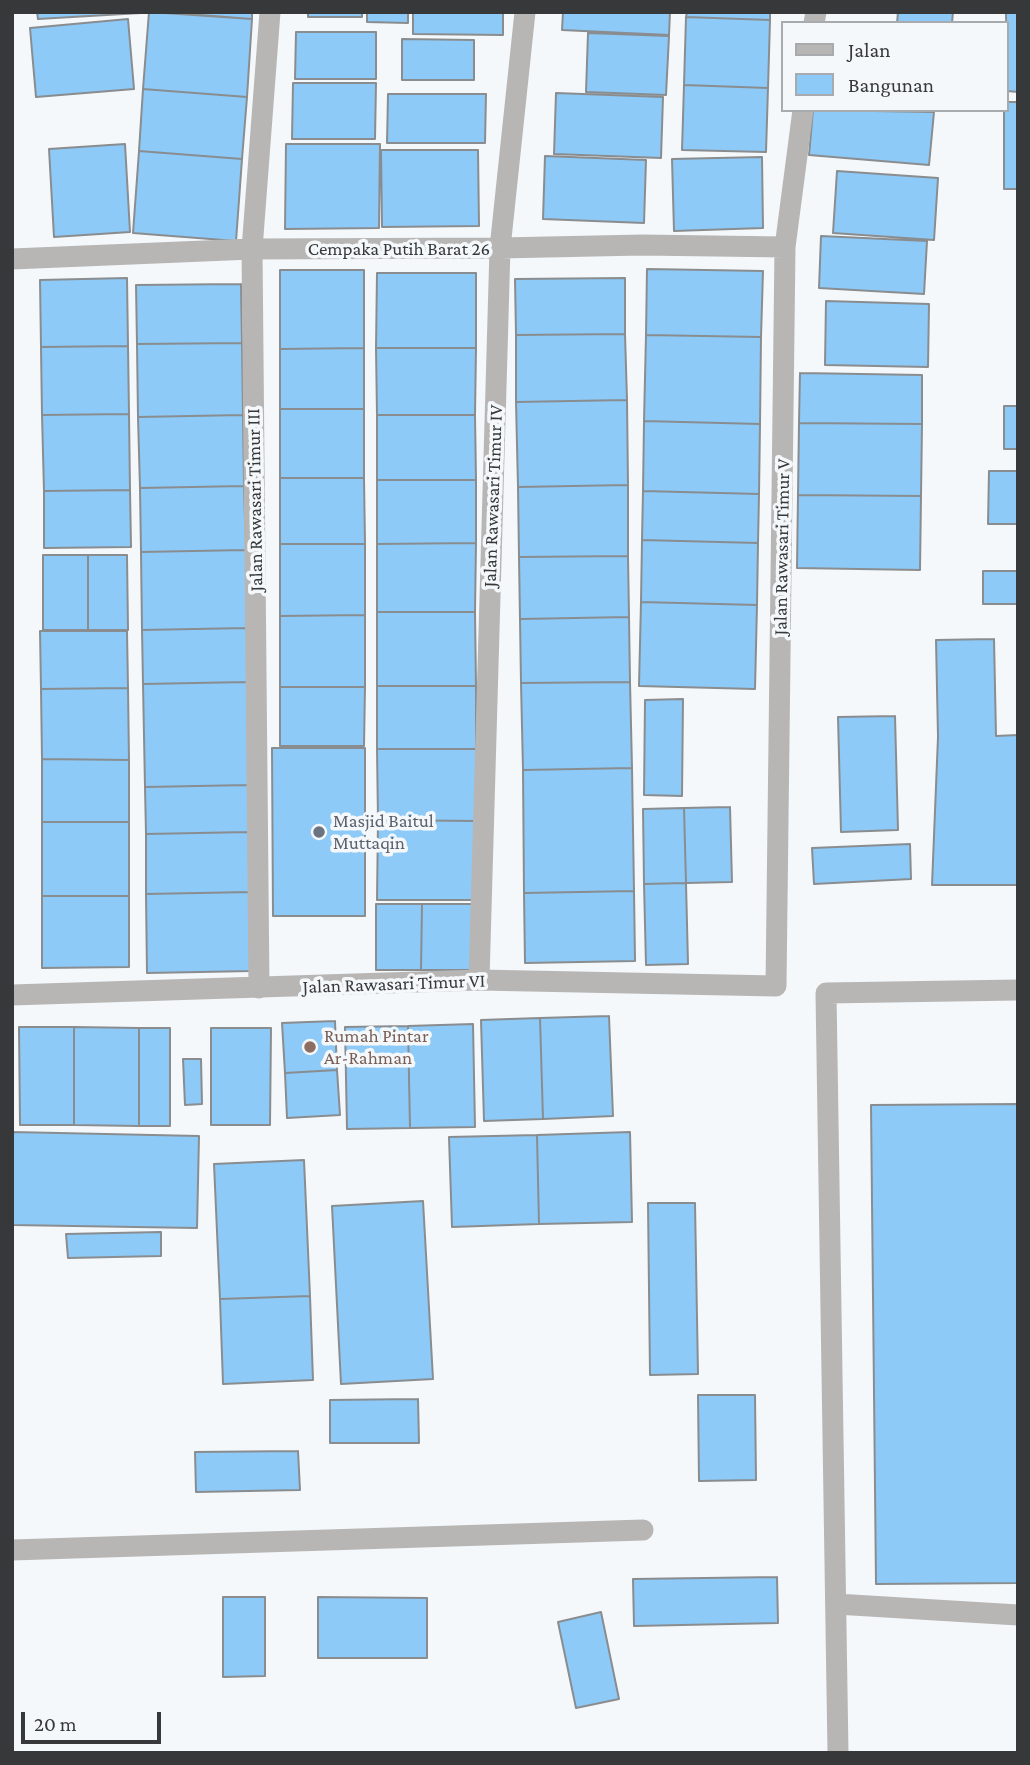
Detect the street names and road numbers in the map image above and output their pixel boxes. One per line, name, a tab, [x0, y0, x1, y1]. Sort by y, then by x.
street label: Cempaka Putih Barat 26	[308, 238, 490, 260]
street label: Jalan Rawasari Timur IV	[478, 404, 508, 588]
street label: Jalan Rawasari Timur III	[242, 408, 268, 592]
street label: Jalan Rawasari Timur V	[769, 458, 795, 636]
street label: Jalan Rawasari Timur VI	[302, 969, 486, 999]

